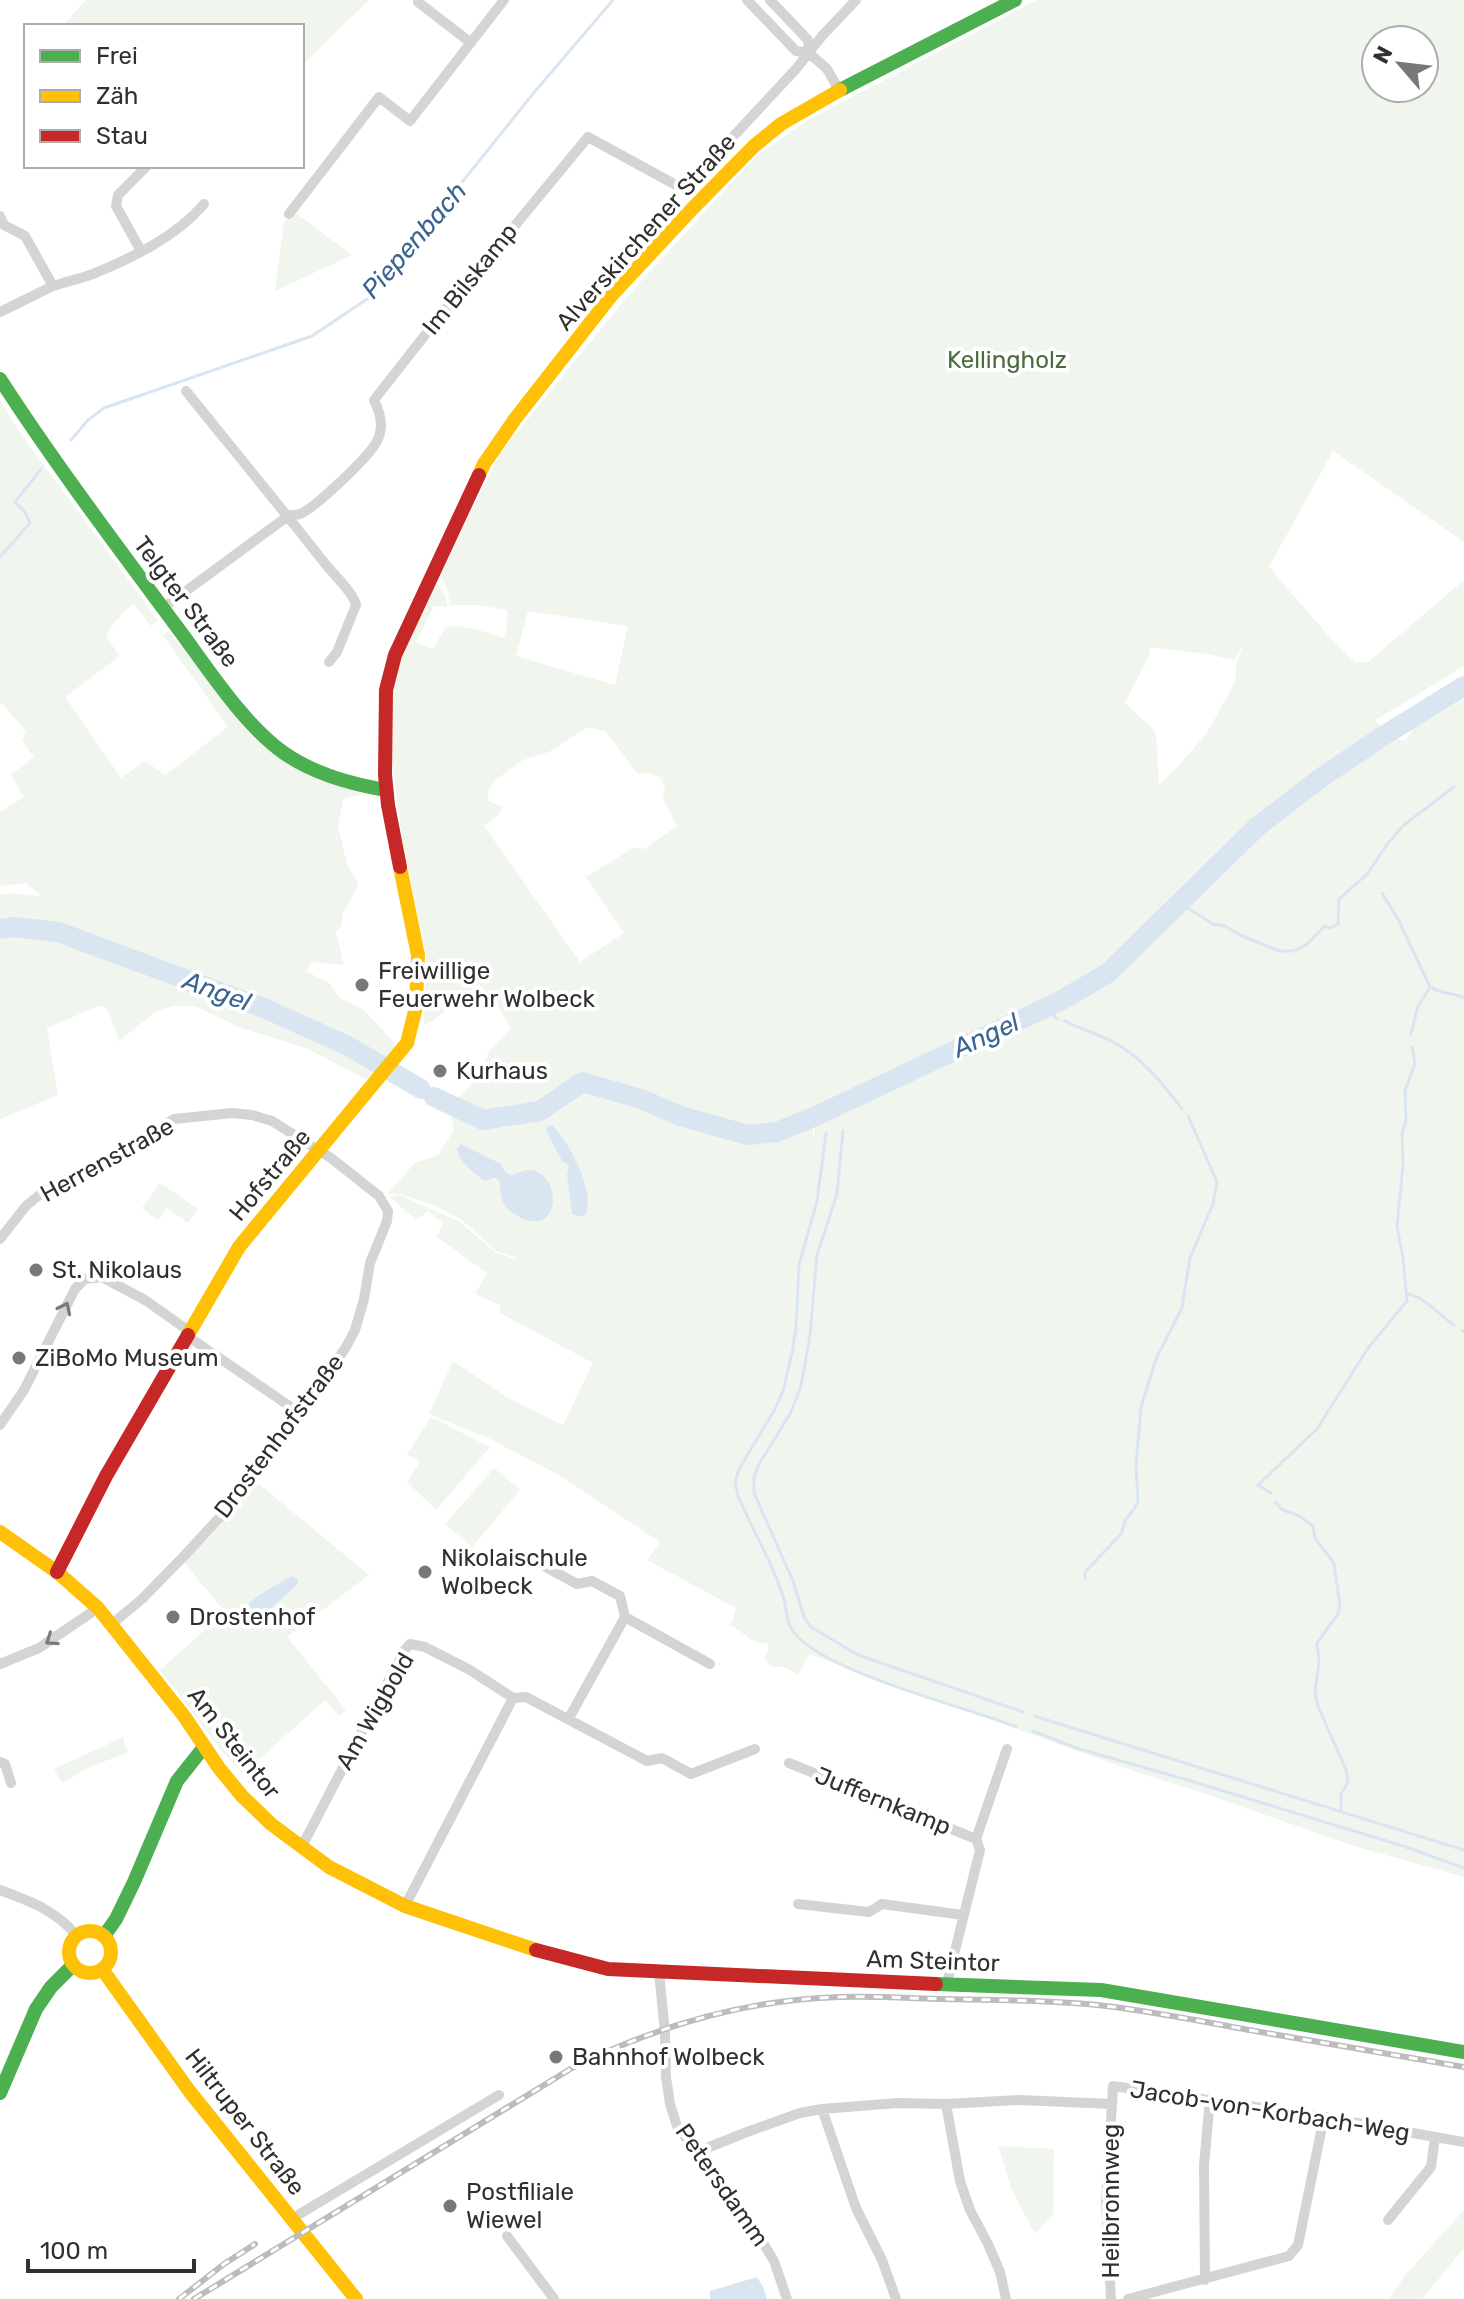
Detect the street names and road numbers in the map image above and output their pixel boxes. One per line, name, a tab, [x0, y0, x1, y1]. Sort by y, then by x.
street label: Alverskirchener Straße	[550, 128, 742, 336]
street label: Im Bilskamp	[417, 218, 523, 340]
street label: Telgter Straße	[128, 531, 244, 673]
street label: Herrenstraße	[36, 1112, 178, 1208]
street label: Hofstraße	[223, 1123, 317, 1227]
street label: Drostenhofstraße	[208, 1349, 350, 1523]
street label: Am Wigbold	[330, 1648, 420, 1774]
street label: Am Steintor	[182, 1682, 286, 1804]
street label: Juffernkamp	[811, 1761, 955, 1841]
street label: Am Steintor	[866, 1945, 1000, 1977]
street label: Hiltruper Straße	[179, 2043, 311, 2201]
street label: Jacob-von-Korbach-Weg	[1128, 2075, 1412, 2147]
street label: Petersdamm	[670, 2118, 774, 2252]
street label: Heilbronnweg	[1097, 2124, 1125, 2278]

